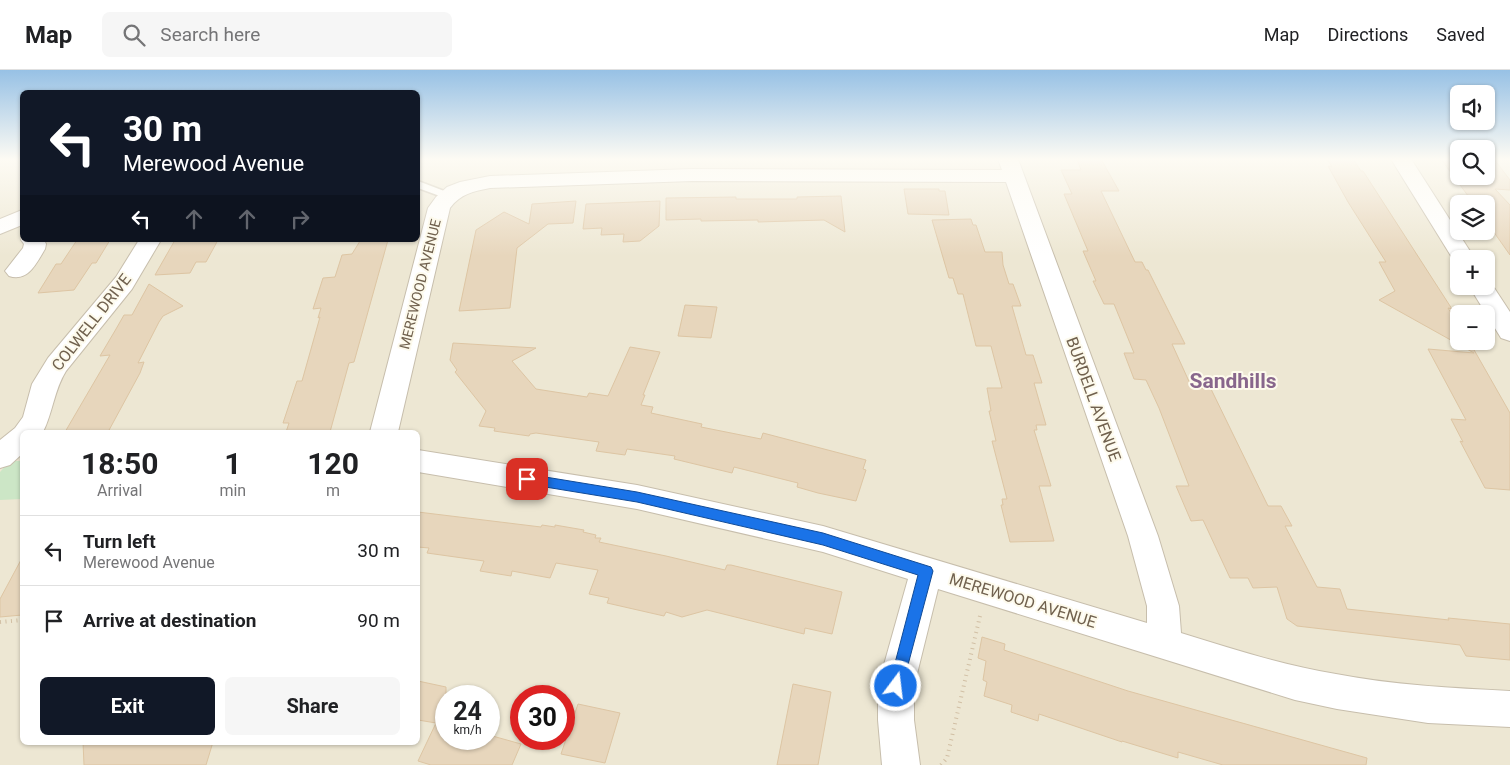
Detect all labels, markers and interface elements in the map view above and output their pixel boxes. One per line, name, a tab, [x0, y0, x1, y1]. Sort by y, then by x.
search box	[102, 12, 452, 57]
text: Map	[25, 21, 72, 49]
icon: search	[120, 21, 148, 49]
text: Search here	[160, 23, 260, 46]
text: Map	[1264, 24, 1299, 45]
text: Directions	[1327, 24, 1408, 45]
text: Saved	[1436, 24, 1485, 45]
map controls	[1450, 85, 1495, 350]
button: sound	[1450, 85, 1495, 130]
text: 30 m	[123, 109, 202, 150]
icon: left	[40, 110, 105, 175]
button: search	[1450, 140, 1495, 185]
text: Merewood Avenue	[123, 151, 304, 176]
button: layers	[1450, 195, 1495, 240]
icon: left	[127, 205, 155, 233]
icon: ahead	[180, 205, 208, 233]
icon: ahead	[233, 205, 261, 233]
icon: right	[286, 205, 314, 233]
street label: MEREWOOD AVENUE	[396, 217, 444, 351]
button: +	[1450, 250, 1495, 295]
street label: COLWELL DRIVE	[48, 270, 135, 374]
button: −	[1450, 305, 1495, 350]
street label: BURDELL AVENUE	[1062, 334, 1125, 464]
district label: Sandhills	[1190, 369, 1277, 393]
text: 18:50	[81, 446, 158, 481]
text: 1	[224, 446, 241, 481]
text: 120	[307, 446, 359, 481]
pin	[506, 458, 548, 500]
icon: arrive	[513, 465, 541, 493]
text: Arrival	[97, 481, 142, 500]
text: min	[219, 481, 246, 500]
text: m	[326, 481, 340, 500]
text: Turn left	[83, 530, 156, 553]
icon: left	[40, 537, 68, 565]
text: 30 m	[357, 539, 400, 562]
text: Merewood Avenue	[83, 553, 215, 572]
street label: MEREWOOD AVENUE	[947, 569, 1099, 632]
icon: arrive	[40, 607, 68, 635]
text: Arrive at destination	[83, 609, 256, 632]
text: 90 m	[357, 609, 400, 632]
position arrow	[869, 659, 921, 711]
button: Exit	[40, 677, 215, 735]
button: Share	[225, 677, 400, 735]
speed limit sign: 30	[510, 685, 575, 750]
text: 24	[453, 697, 482, 726]
text: km/h	[453, 723, 482, 737]

